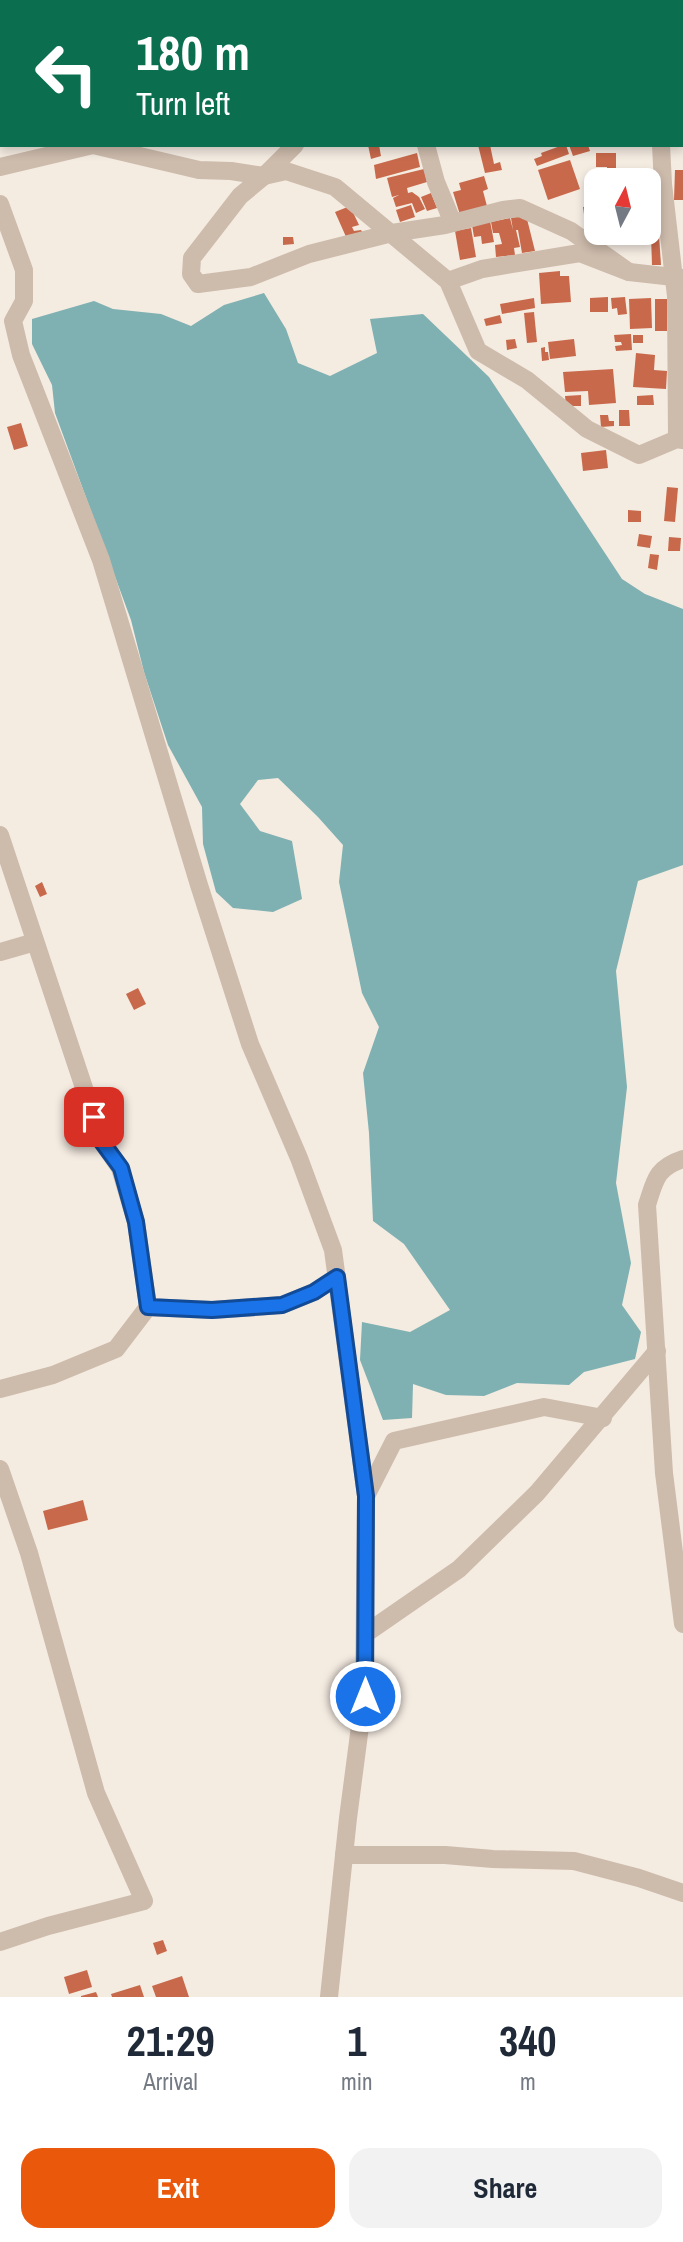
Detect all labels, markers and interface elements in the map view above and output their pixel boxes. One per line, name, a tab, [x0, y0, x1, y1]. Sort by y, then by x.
text: 180 m	[136, 19, 250, 85]
icon: left	[21, 28, 112, 119]
text: Turn left	[136, 82, 230, 125]
north arrow	[584, 168, 662, 245]
map controls	[584, 168, 661, 245]
pin	[64, 1087, 124, 1147]
icon: arrive	[75, 1098, 113, 1136]
position arrow	[328, 1659, 402, 1733]
text: 21:29	[127, 2013, 215, 2069]
text: 1	[347, 2013, 366, 2069]
text: 340	[499, 2013, 557, 2069]
text: Arrival	[143, 2066, 198, 2097]
text: min	[341, 2066, 373, 2097]
text: m	[520, 2066, 536, 2097]
button: Exit	[21, 2148, 335, 2228]
button: Share	[349, 2148, 662, 2228]

